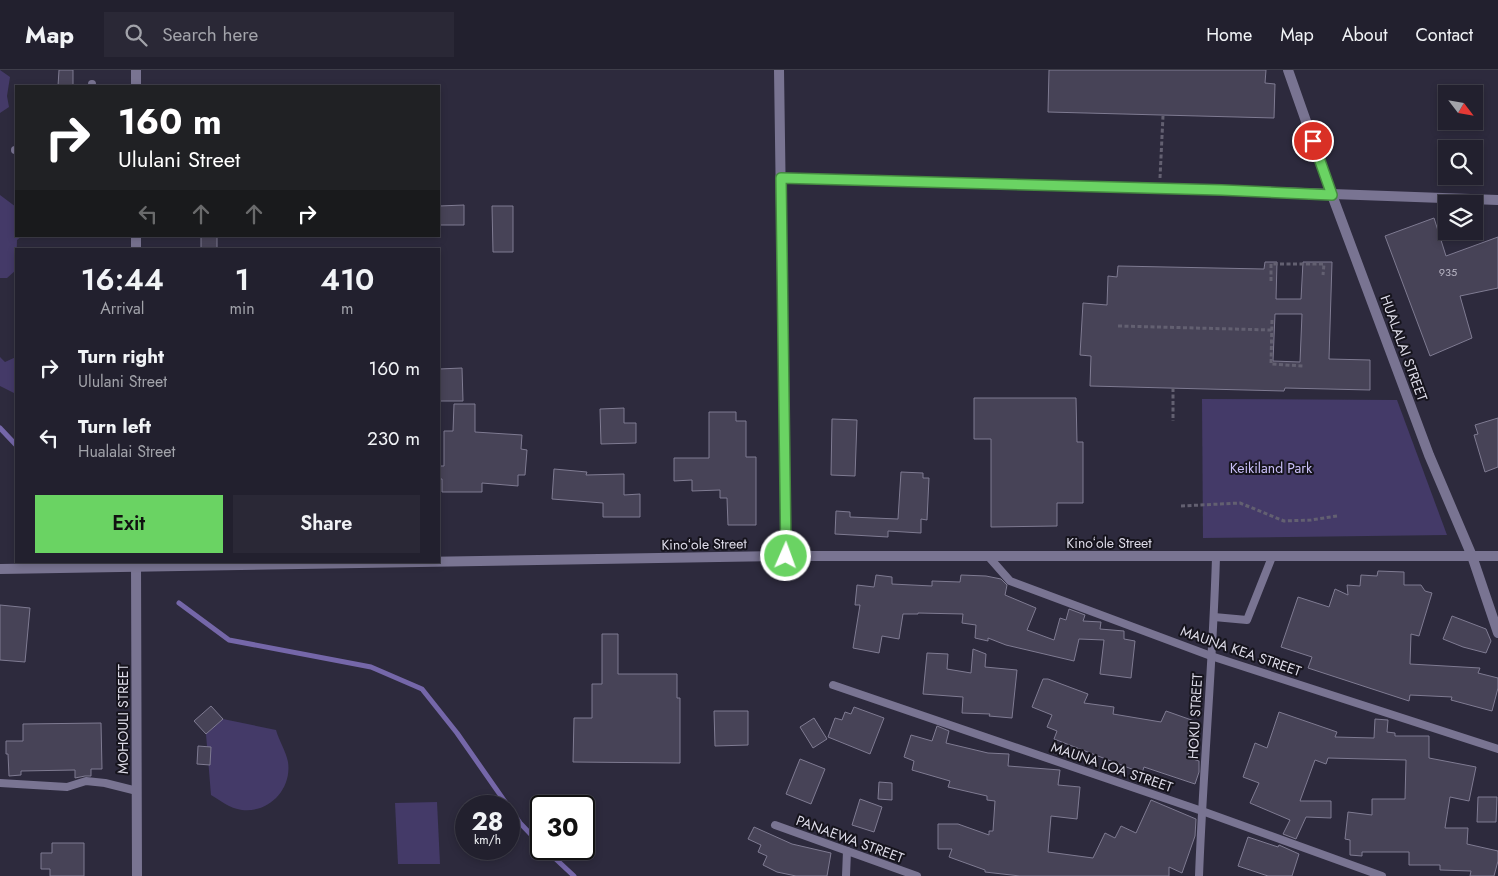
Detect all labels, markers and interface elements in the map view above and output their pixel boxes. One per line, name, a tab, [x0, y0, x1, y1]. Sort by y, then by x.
search box	[104, 12, 454, 57]
text: Map	[25, 17, 74, 52]
icon: search	[122, 21, 150, 49]
text: Search here	[162, 21, 258, 48]
text: Home	[1206, 22, 1252, 48]
text: Map	[1280, 22, 1314, 48]
text: About	[1342, 22, 1387, 48]
text: Contact	[1415, 22, 1473, 48]
north arrow	[1438, 85, 1482, 130]
map controls	[1438, 85, 1483, 240]
text: 160 m	[118, 97, 222, 147]
icon: right	[35, 105, 100, 170]
pin	[1292, 120, 1334, 162]
icon: arrive	[1299, 127, 1327, 155]
button: search	[1438, 140, 1483, 185]
text: Ululani Street	[118, 143, 240, 175]
button: layers	[1438, 195, 1483, 240]
icon: left	[134, 200, 162, 228]
icon: ahead	[187, 200, 215, 228]
icon: ahead	[240, 200, 268, 228]
icon: right	[293, 200, 321, 228]
text: 16:44	[81, 258, 164, 301]
text: 1	[235, 258, 249, 301]
text: 410	[320, 258, 374, 301]
house number: 935	[1439, 264, 1457, 280]
street label: HUALALAI STREET	[1376, 292, 1433, 404]
text: Arrival	[100, 297, 144, 320]
text: min	[230, 297, 255, 320]
text: m	[341, 297, 354, 320]
text: Turn right	[78, 343, 164, 370]
icon: right	[35, 354, 63, 382]
text: 160 m	[369, 355, 420, 382]
text: Ululani Street	[78, 370, 167, 393]
text: Turn left	[78, 413, 151, 440]
icon: left	[35, 424, 63, 452]
text: 230 m	[367, 425, 420, 452]
text: Hualalai Street	[78, 440, 175, 463]
park label: Keikiland Park	[1230, 458, 1313, 478]
button: Exit	[35, 495, 223, 553]
button: Share	[233, 495, 420, 553]
position arrow	[759, 529, 811, 581]
street label: Kinoʻole Street	[661, 533, 747, 555]
street label: Kinoʻole Street	[1066, 533, 1152, 553]
street label: MAUNA KEA STREET	[1178, 621, 1305, 681]
street label: MOHOULI STREET	[113, 663, 133, 774]
street label: HOKU STREET	[1183, 672, 1207, 759]
street label: MAUNA LOA STREET	[1048, 737, 1176, 797]
speed limit sign: 30	[530, 795, 595, 860]
text: 28	[471, 803, 504, 839]
street label: PANAEWA STREET	[793, 810, 907, 868]
text: km/h	[474, 831, 501, 849]

